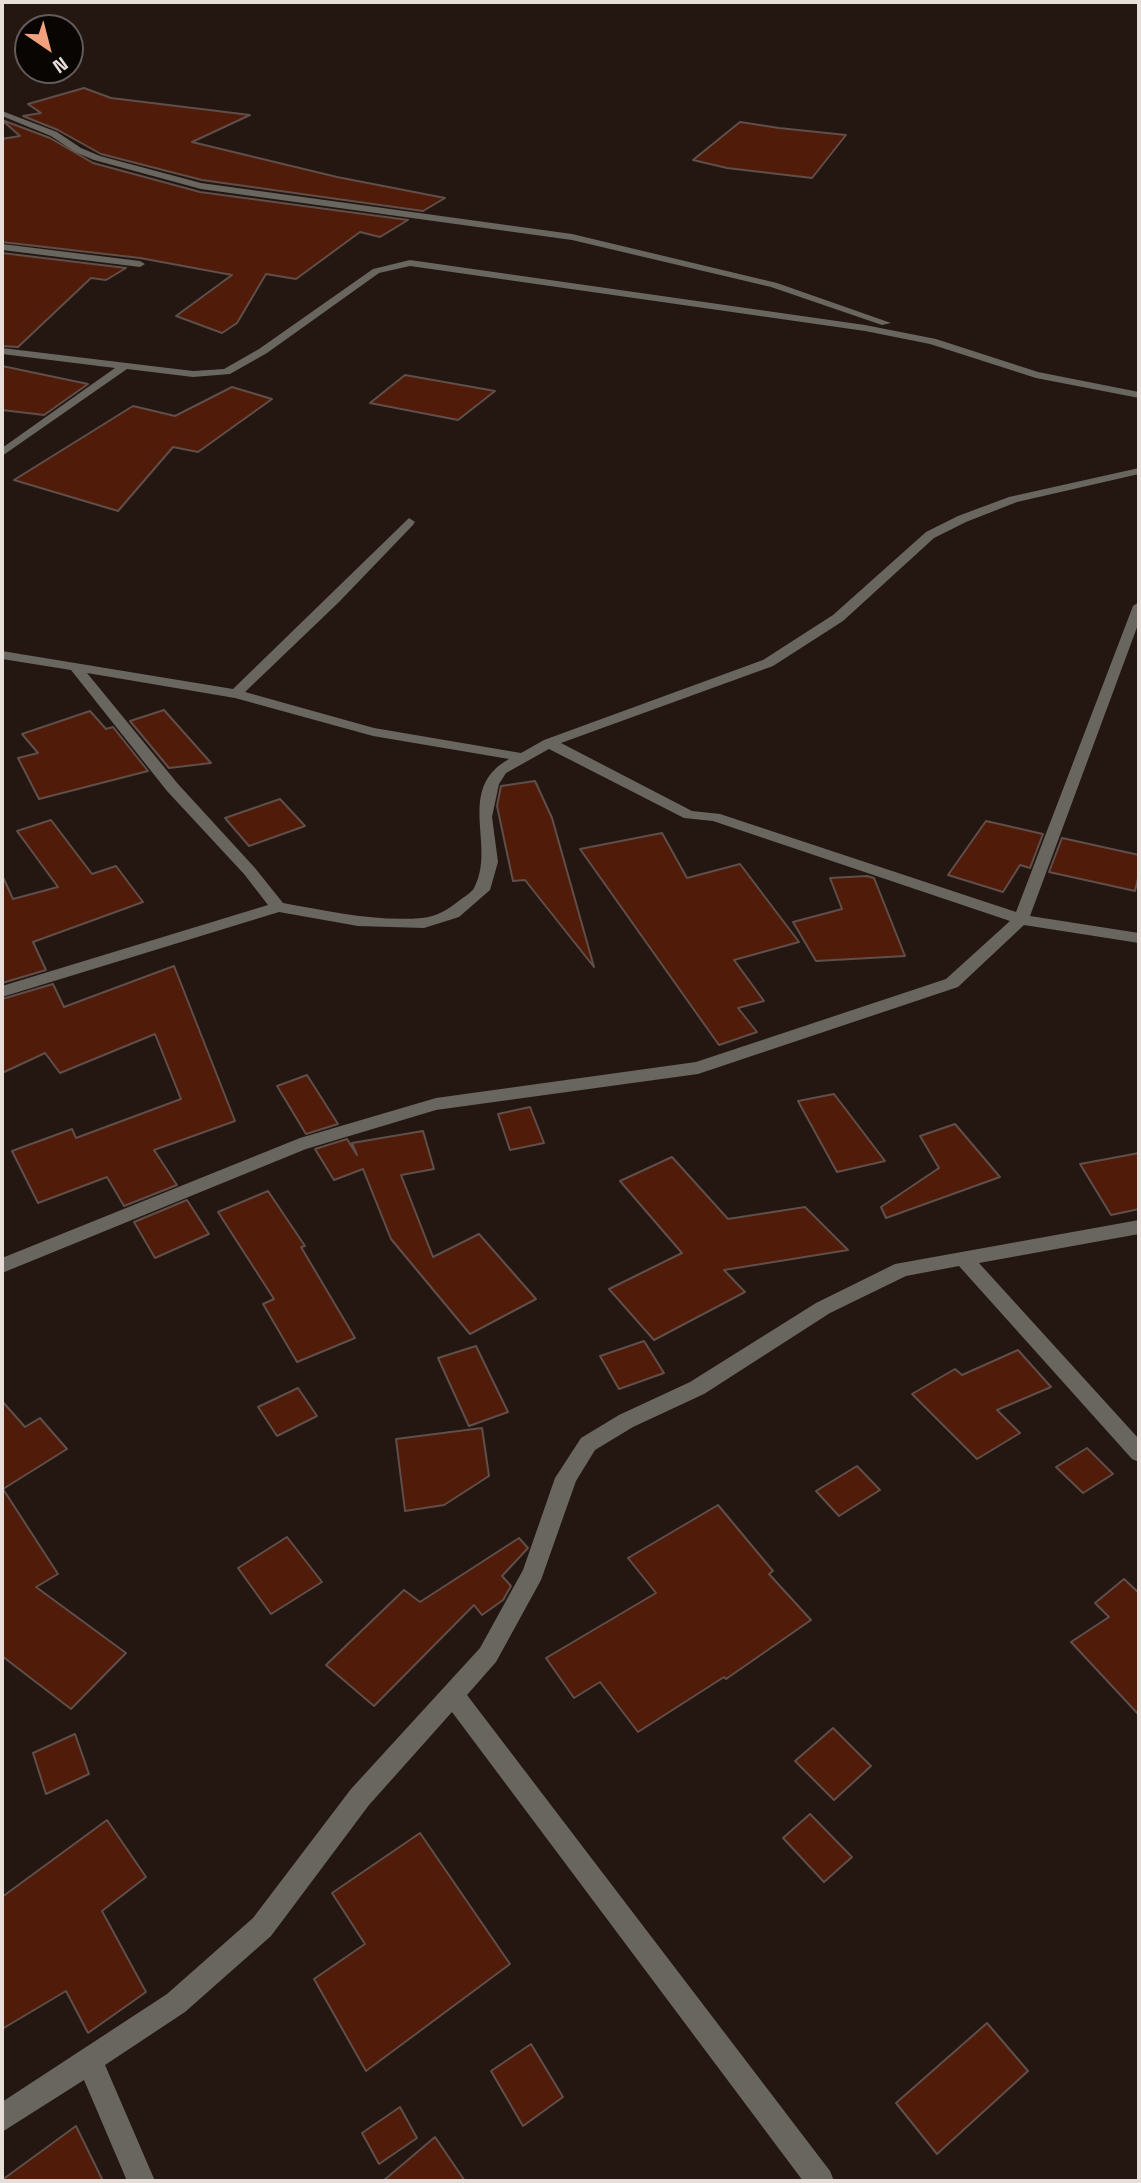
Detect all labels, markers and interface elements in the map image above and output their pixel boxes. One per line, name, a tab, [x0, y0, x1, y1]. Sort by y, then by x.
north arrow	[14, 14, 84, 84]
text: N	[48, 51, 73, 79]

